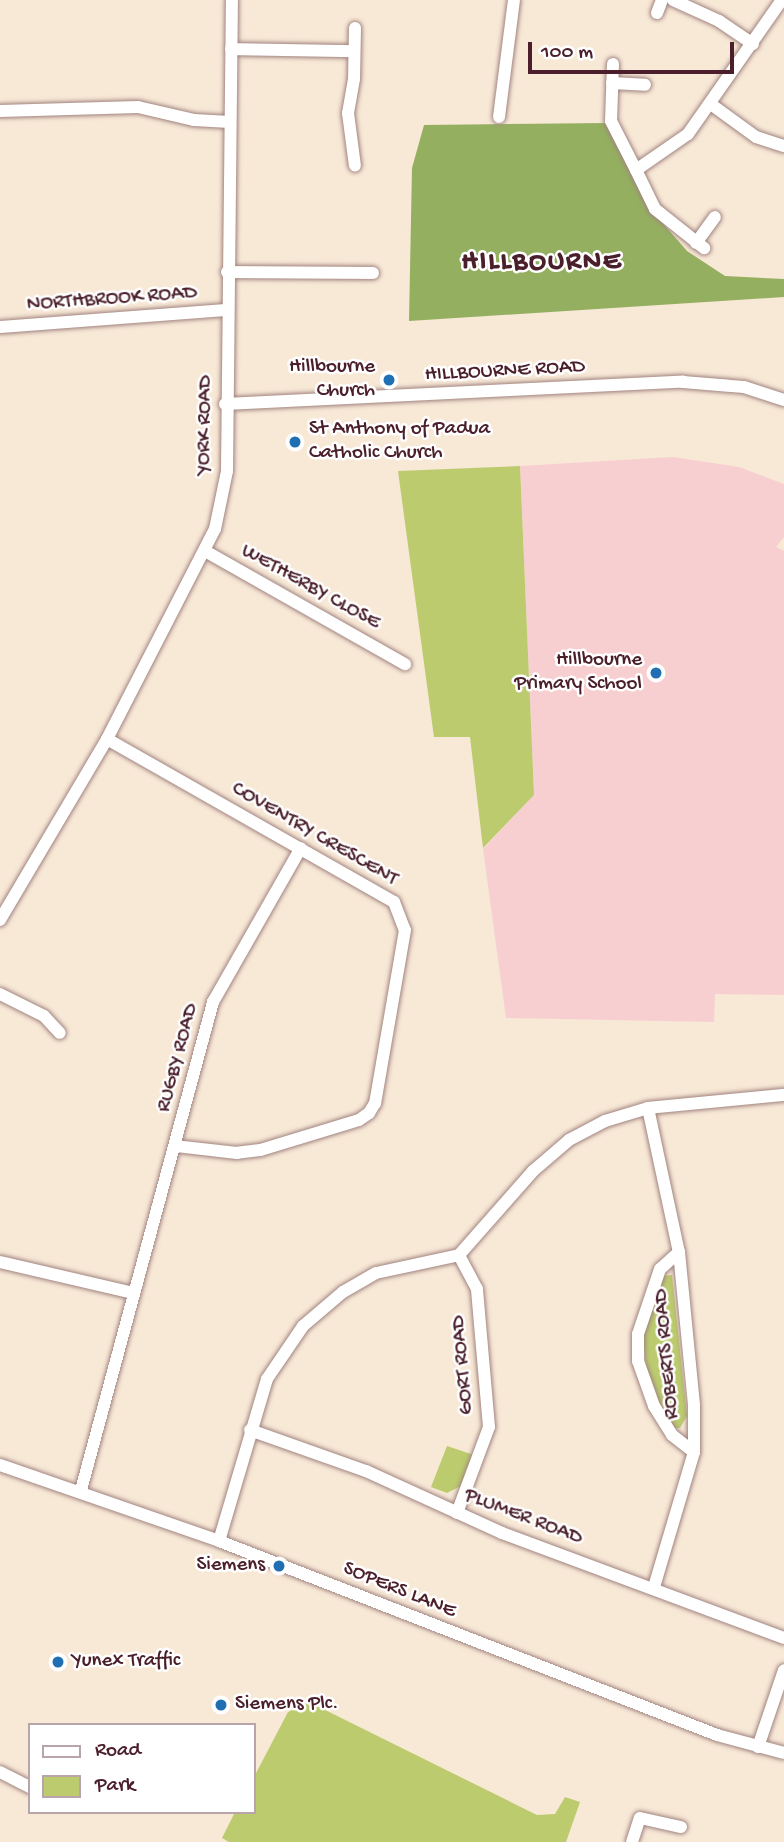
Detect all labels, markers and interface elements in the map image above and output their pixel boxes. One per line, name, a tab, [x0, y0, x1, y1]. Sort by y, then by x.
scale bar	[532, 28, 738, 72]
text: 100 m	[541, 41, 593, 66]
district label: HILLBOURNE	[463, 246, 621, 280]
street label: NORTHBROOK ROAD	[26, 281, 198, 319]
place label: Hillbourne Church	[289, 355, 375, 405]
street label: HILLBOURNE ROAD	[424, 355, 586, 389]
marker: Hillbourne Church	[381, 372, 397, 388]
street label: YORK ROAD	[193, 375, 219, 475]
place label: St Anthony of Padua Catholic Church	[309, 417, 490, 467]
marker: St Anthony of Padua Catholic Church	[287, 434, 303, 450]
street label: WETHERBY CLOSE	[236, 539, 384, 637]
place label: Hillbourne Primary School	[515, 648, 642, 698]
marker: Hillbourne Primary School	[648, 665, 664, 681]
street label: COVENTRY CRESCENT	[226, 777, 402, 893]
street label: RUGBY ROAD	[152, 1001, 206, 1115]
street label: ROBERTS ROAD	[650, 1288, 686, 1420]
street label: GORT ROAD	[447, 1314, 481, 1416]
street label: PLUMER ROAD	[460, 1484, 586, 1552]
place label: Siemens	[196, 1553, 265, 1579]
street label: SOPERS LANE	[339, 1557, 459, 1625]
marker: Siemens	[271, 1558, 287, 1574]
place label: Yunex Traffic	[72, 1649, 180, 1675]
marker: Yunex Traffic	[50, 1654, 66, 1670]
place label: Siemens Plc.	[235, 1692, 339, 1718]
marker: Siemens Plc.	[213, 1697, 229, 1713]
legend	[28, 1723, 256, 1814]
text: Road	[95, 1739, 141, 1764]
text: Park	[95, 1774, 135, 1799]

